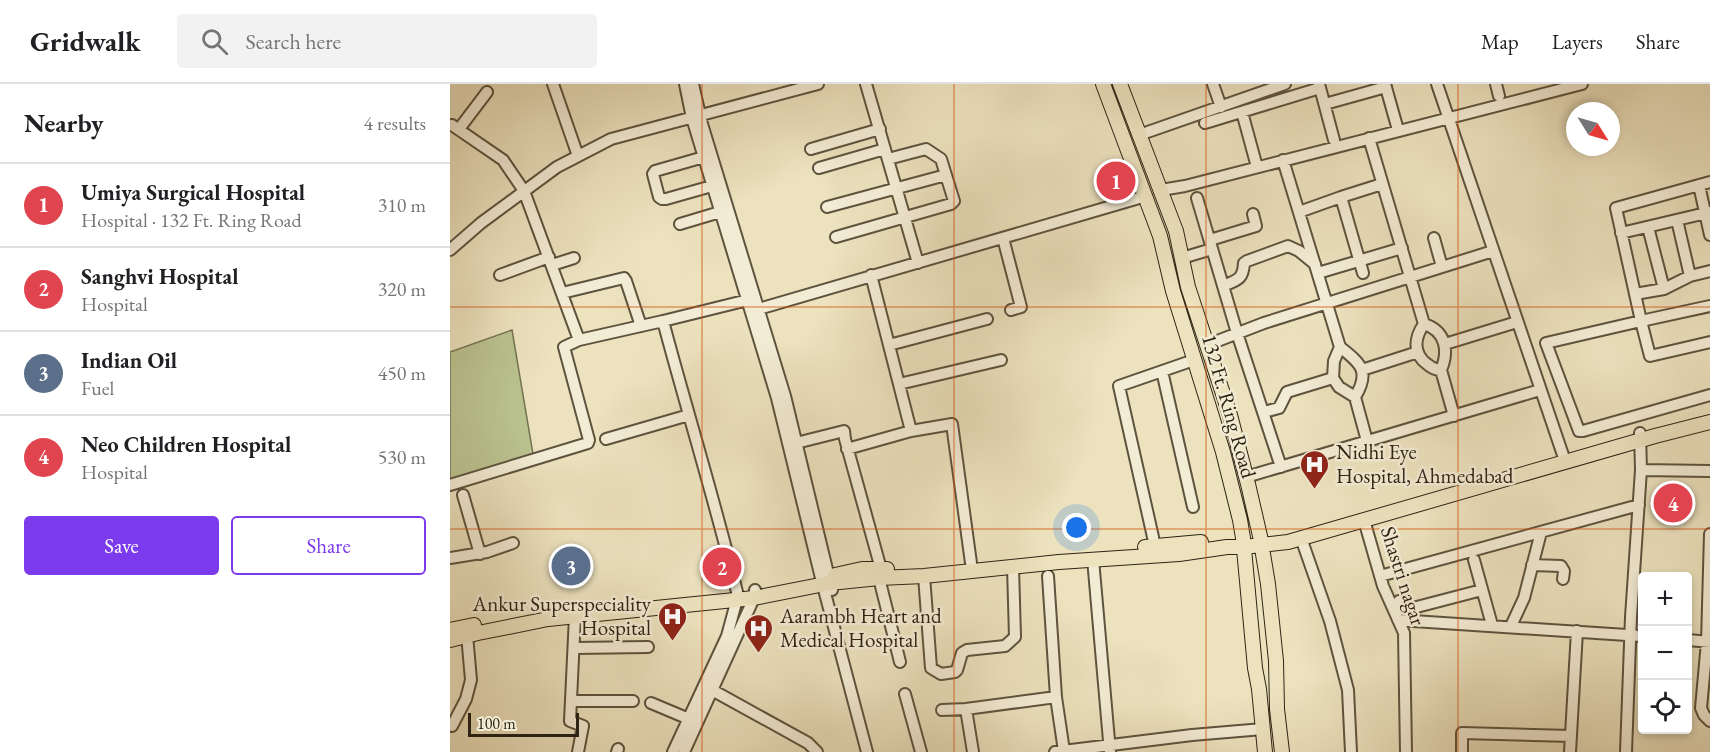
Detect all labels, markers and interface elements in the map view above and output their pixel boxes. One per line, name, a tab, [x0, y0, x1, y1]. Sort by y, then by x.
search box	[177, 14, 597, 68]
text: Gridwalk	[30, 23, 141, 59]
icon: search	[198, 25, 231, 58]
text: Search here	[246, 27, 341, 56]
text: Map	[1481, 28, 1519, 55]
text: Layers	[1552, 28, 1603, 55]
text: Share	[1636, 28, 1680, 55]
north arrow	[1566, 102, 1620, 156]
text: Nearby	[24, 106, 104, 140]
text: 4 results	[363, 110, 426, 136]
pin: 1	[1096, 158, 1136, 204]
text: Umiya Surgical Hospital	[81, 178, 305, 207]
text: 1	[38, 192, 49, 218]
text: 310 m	[378, 192, 426, 218]
text: Hospital · 132 Ft. Ring Road	[81, 207, 302, 233]
text: Sanghvi Hospital	[81, 262, 238, 291]
text: 2	[38, 276, 49, 302]
text: 320 m	[378, 276, 426, 302]
text: Hospital	[81, 291, 148, 317]
street label: 132 Ft. Ring Road	[1196, 331, 1263, 482]
text: Indian Oil	[81, 346, 177, 375]
text: 3	[38, 360, 49, 386]
text: 450 m	[378, 360, 426, 386]
text: Fuel	[81, 375, 114, 401]
text: Neo Children Hospital	[81, 430, 291, 459]
place label: Nidhi Eye Hospital, Ahmedabad	[1336, 438, 1514, 489]
text: 4	[38, 444, 49, 470]
text: 530 m	[378, 444, 426, 470]
hospital icon: Nidhi Eye Hospital, Ahmedabad	[1299, 448, 1331, 490]
text: Hospital	[81, 459, 148, 485]
pin: 4	[1654, 480, 1692, 526]
your location	[1062, 513, 1091, 542]
button: Save	[24, 516, 219, 575]
button: Share	[231, 516, 426, 575]
street label: Shastri nagar	[1375, 523, 1432, 629]
pin: 3	[552, 544, 590, 588]
pin: 2	[702, 544, 742, 590]
map controls	[1638, 572, 1692, 734]
button: +	[1638, 572, 1692, 626]
place label: Ankur Superspeciality Hospital	[472, 590, 652, 641]
hospital icon: Ankur Superspeciality Hospital	[656, 600, 688, 642]
place label: Aarambh Heart and Medical Hospital	[779, 602, 942, 653]
hospital icon: Aarambh Heart and Medical Hospital	[743, 612, 775, 654]
button: −	[1638, 626, 1692, 680]
button: locate	[1638, 680, 1692, 734]
scale bar	[468, 710, 579, 738]
text: 100 m	[477, 713, 516, 734]

